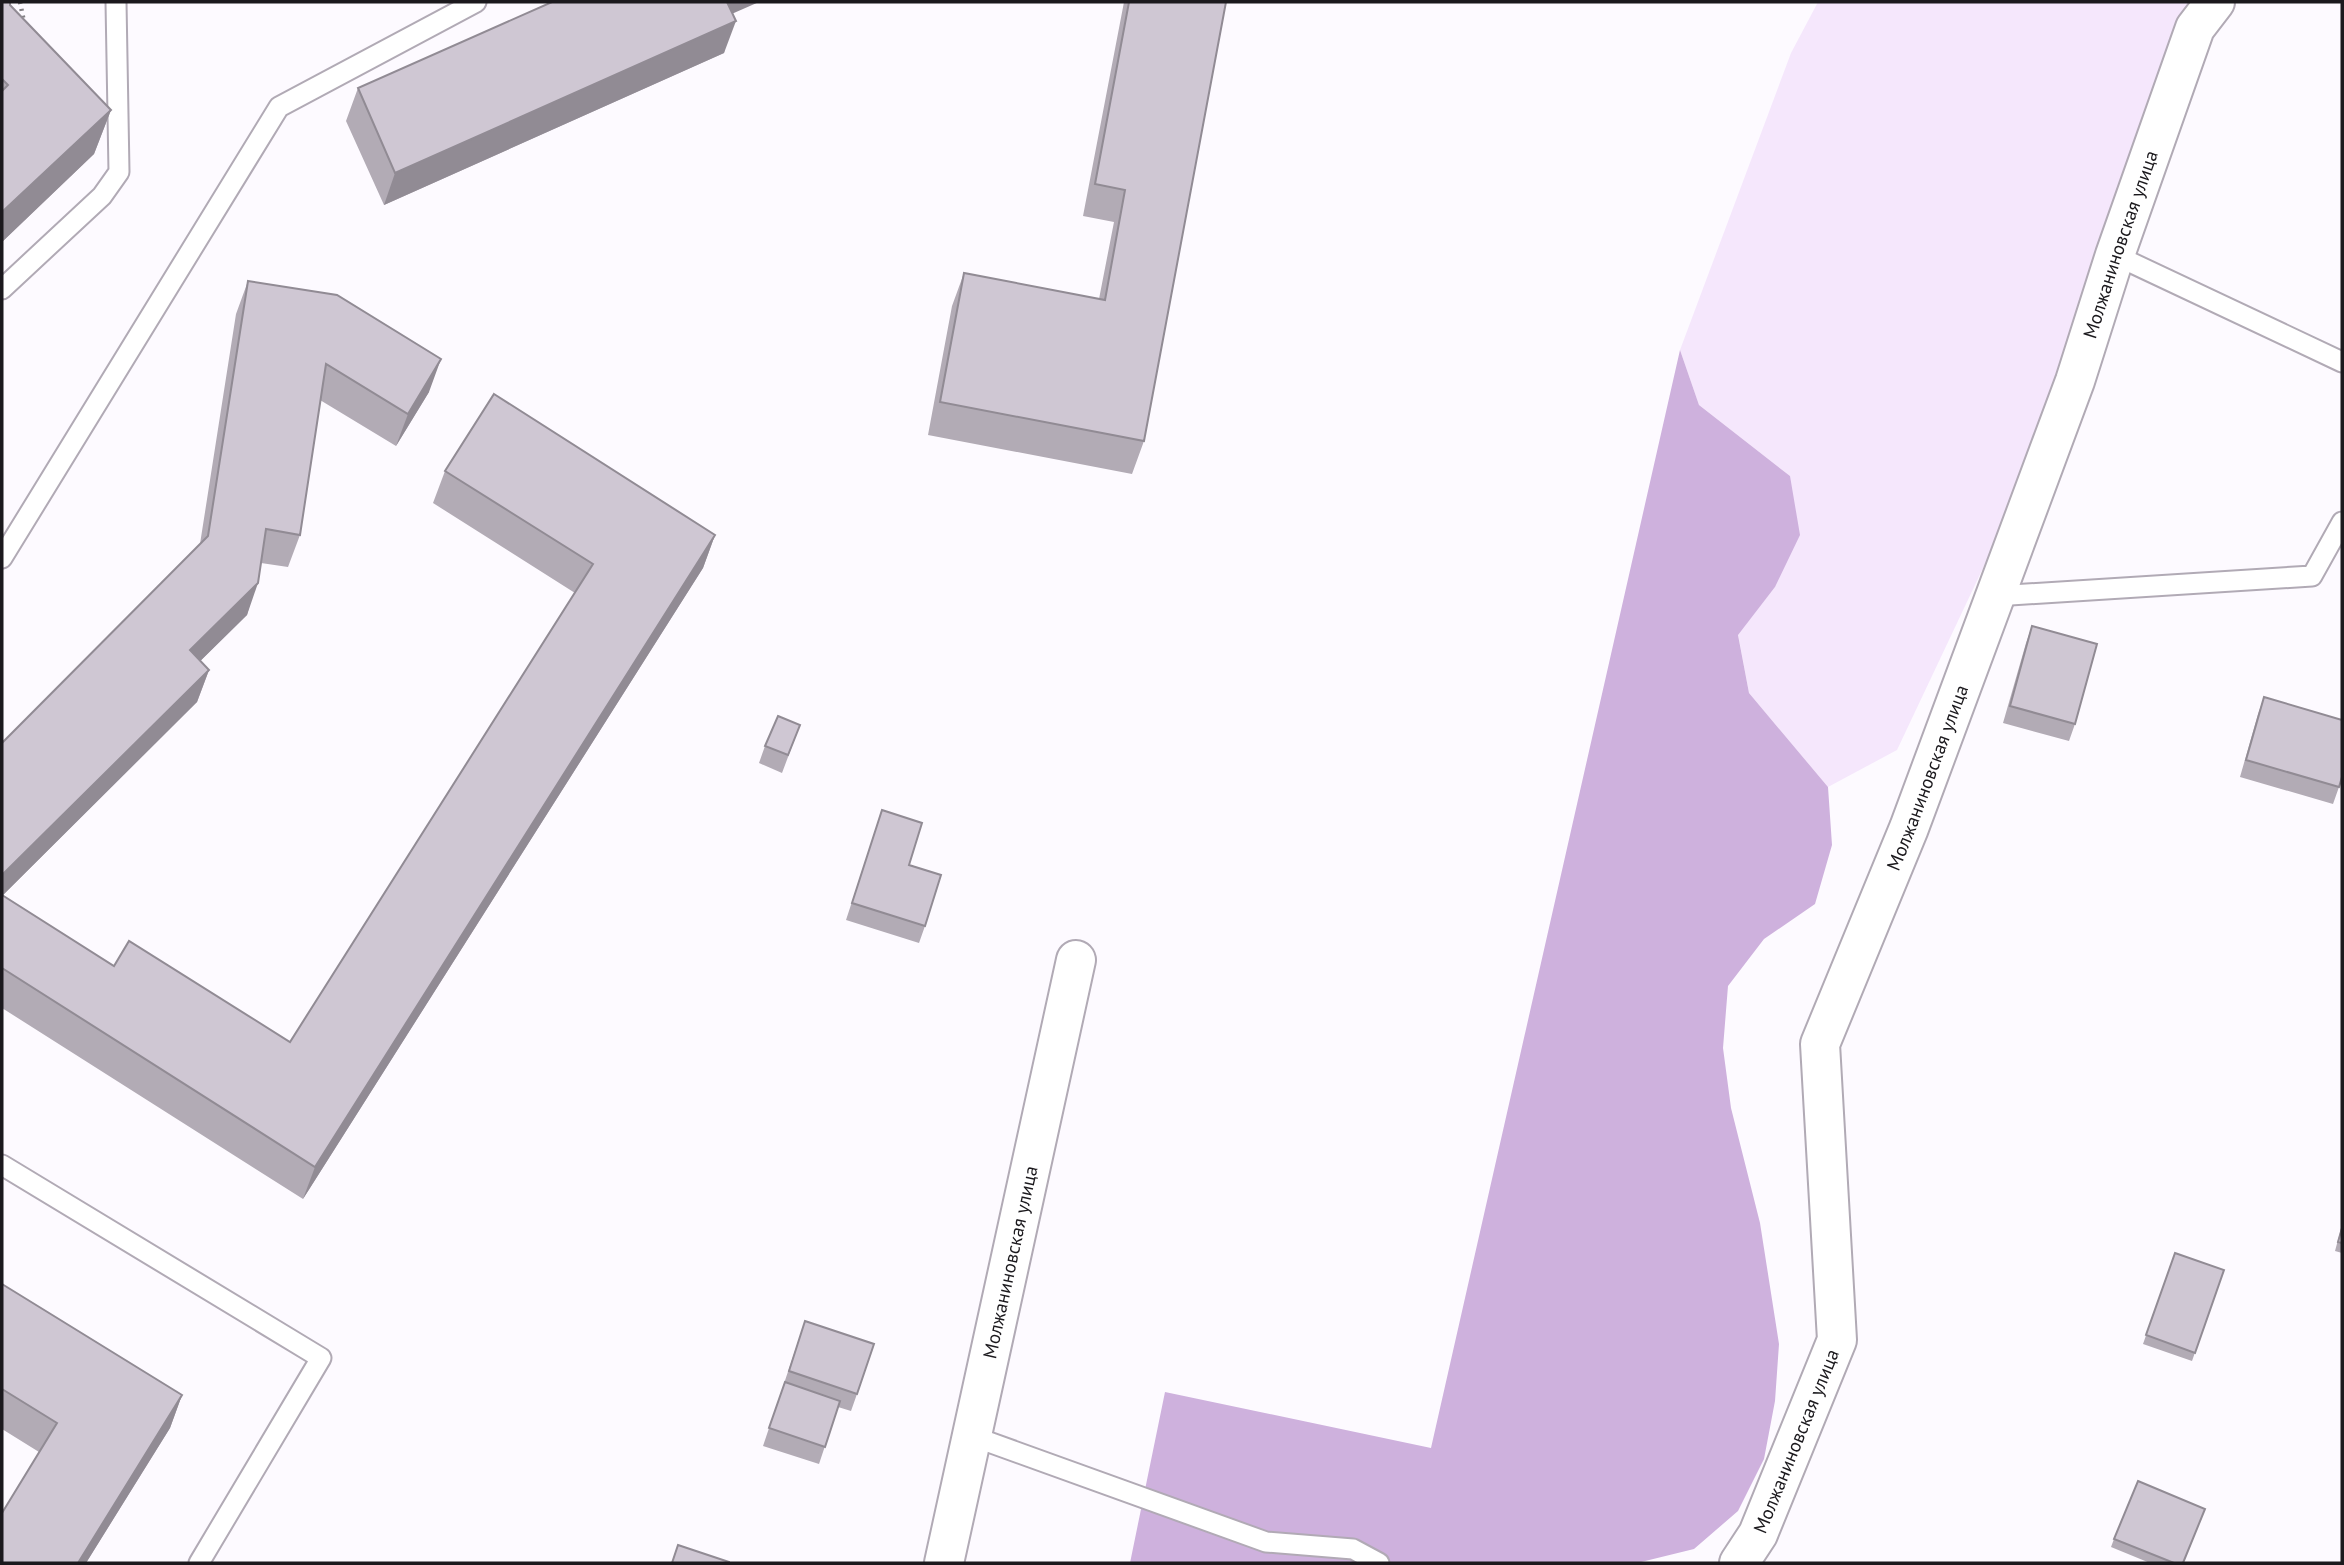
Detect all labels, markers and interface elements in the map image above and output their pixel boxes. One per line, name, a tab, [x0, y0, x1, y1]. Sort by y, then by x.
street label: Молжаниновская улица	[2077, 147, 2163, 341]
street label: Молжаниновская улица	[1881, 681, 1973, 874]
street label: Молжаниновская улица	[977, 1163, 1043, 1361]
street label: Молжаниновская улица	[1748, 1345, 1844, 1537]

